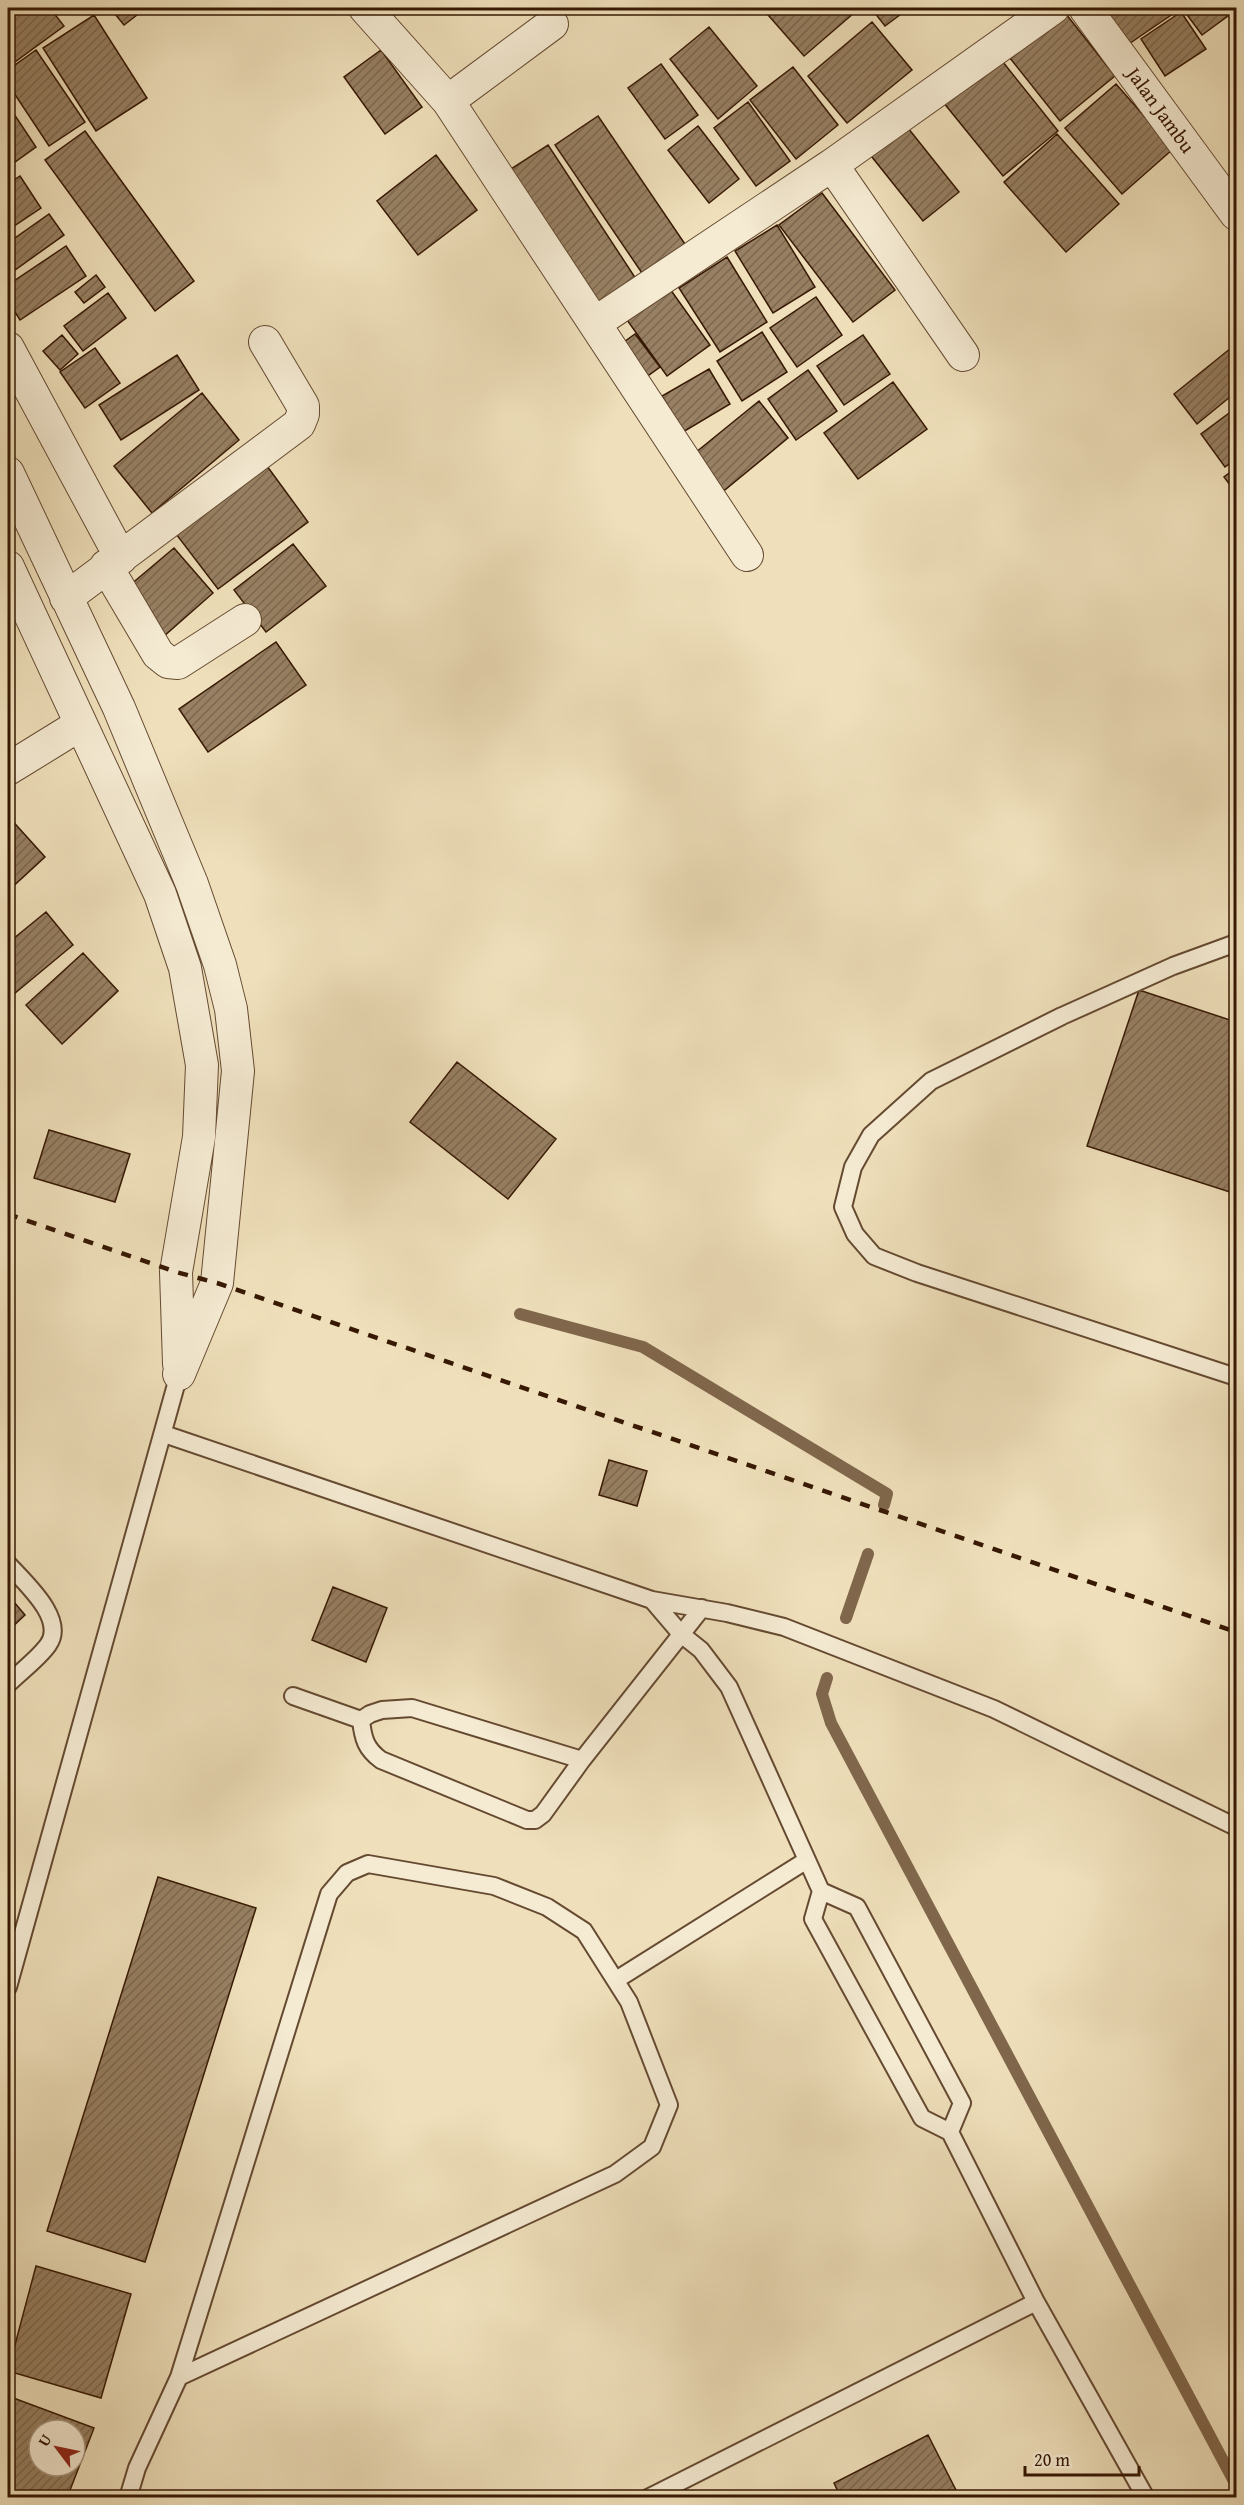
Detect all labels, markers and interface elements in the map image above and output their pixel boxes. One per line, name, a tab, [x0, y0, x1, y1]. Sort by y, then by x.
street label: Jalan Jambu	[1119, 58, 1203, 159]
north arrow	[27, 2418, 87, 2478]
text: U	[31, 2429, 57, 2451]
scale bar	[1025, 2439, 1139, 2477]
text: 20 m	[1034, 2446, 1070, 2473]

